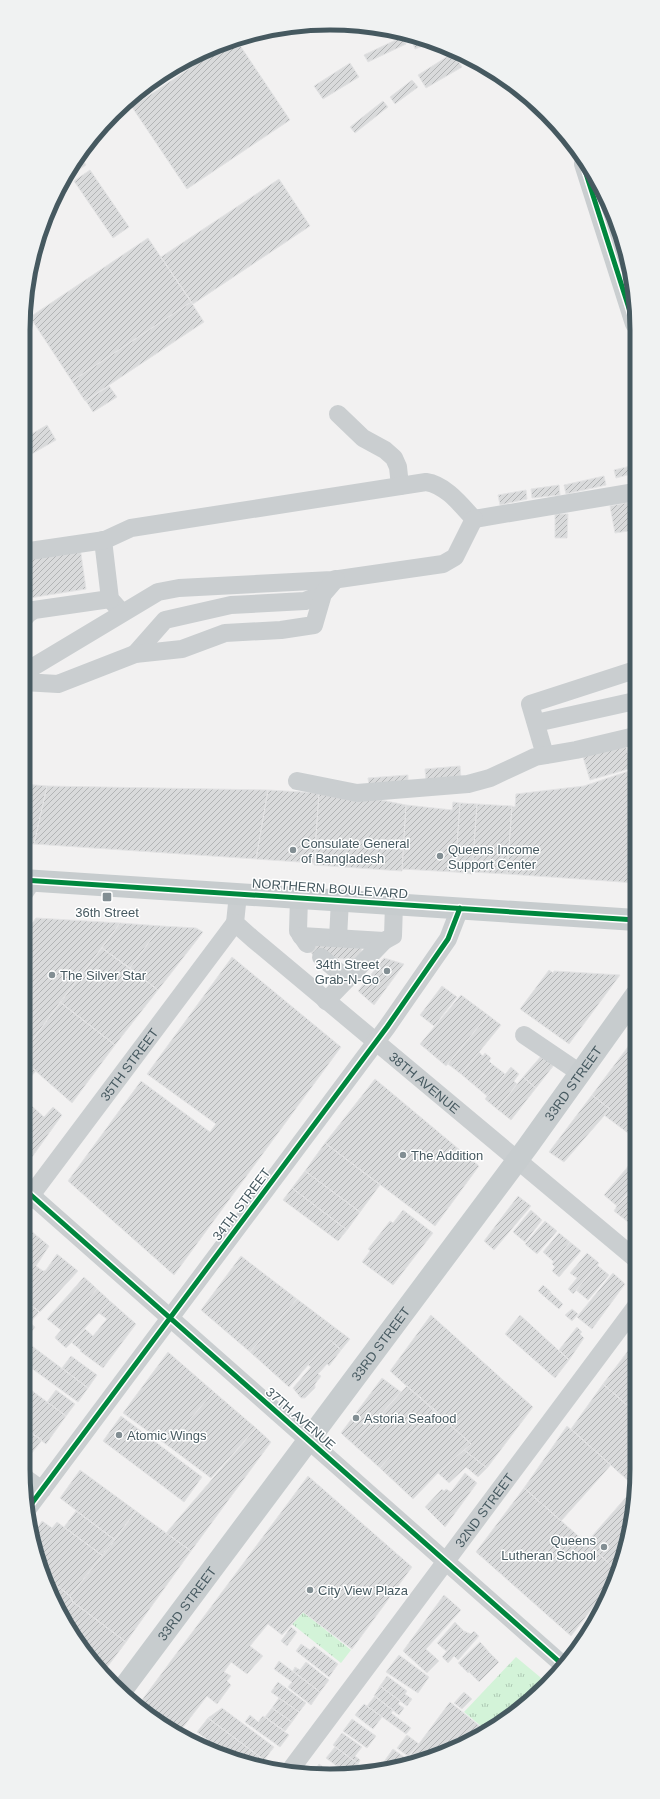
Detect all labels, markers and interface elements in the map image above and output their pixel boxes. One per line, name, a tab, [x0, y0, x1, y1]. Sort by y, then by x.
place label: Consulate General of Bangladesh	[301, 836, 410, 866]
place label: Queens Income Support Center	[448, 842, 540, 872]
marker: Consulate General of Bangladesh	[288, 845, 298, 855]
marker: Queens Income Support Center	[435, 851, 445, 861]
street label: NORTHERN BOULEVARD	[251, 876, 408, 901]
marker: 36th Street	[101, 891, 113, 903]
place label: 36th Street	[75, 905, 139, 920]
place label: 34th Street Grab-N-Go	[315, 957, 379, 987]
marker: 34th Street Grab-N-Go	[382, 966, 392, 976]
place label: The Silver Star	[60, 968, 147, 983]
marker: The Silver Star	[47, 970, 57, 980]
street label: 35TH STREET	[98, 1025, 162, 1104]
street label: 33RD STREET	[542, 1043, 605, 1124]
street label: 38TH AVENUE	[386, 1049, 463, 1117]
place label: The Addition	[411, 1148, 483, 1163]
marker: The Addition	[398, 1150, 408, 1160]
street label: 34TH STREET	[209, 1165, 274, 1243]
street label: 33RD STREET	[348, 1304, 413, 1384]
street label: 37TH AVENUE	[263, 1384, 339, 1453]
place label: Astoria Seafood	[364, 1411, 457, 1426]
marker: Astoria Seafood	[351, 1413, 361, 1423]
place label: Atomic Wings	[127, 1428, 207, 1443]
marker: Atomic Wings	[114, 1430, 124, 1440]
street label: 32ND STREET	[452, 1470, 517, 1550]
place label: Queens Lutheran School	[501, 1533, 596, 1563]
marker: Queens Lutheran School	[599, 1542, 609, 1552]
street label: 33RD STREET	[155, 1564, 219, 1644]
place label: City View Plaza	[318, 1583, 409, 1598]
marker: City View Plaza	[305, 1585, 315, 1595]

